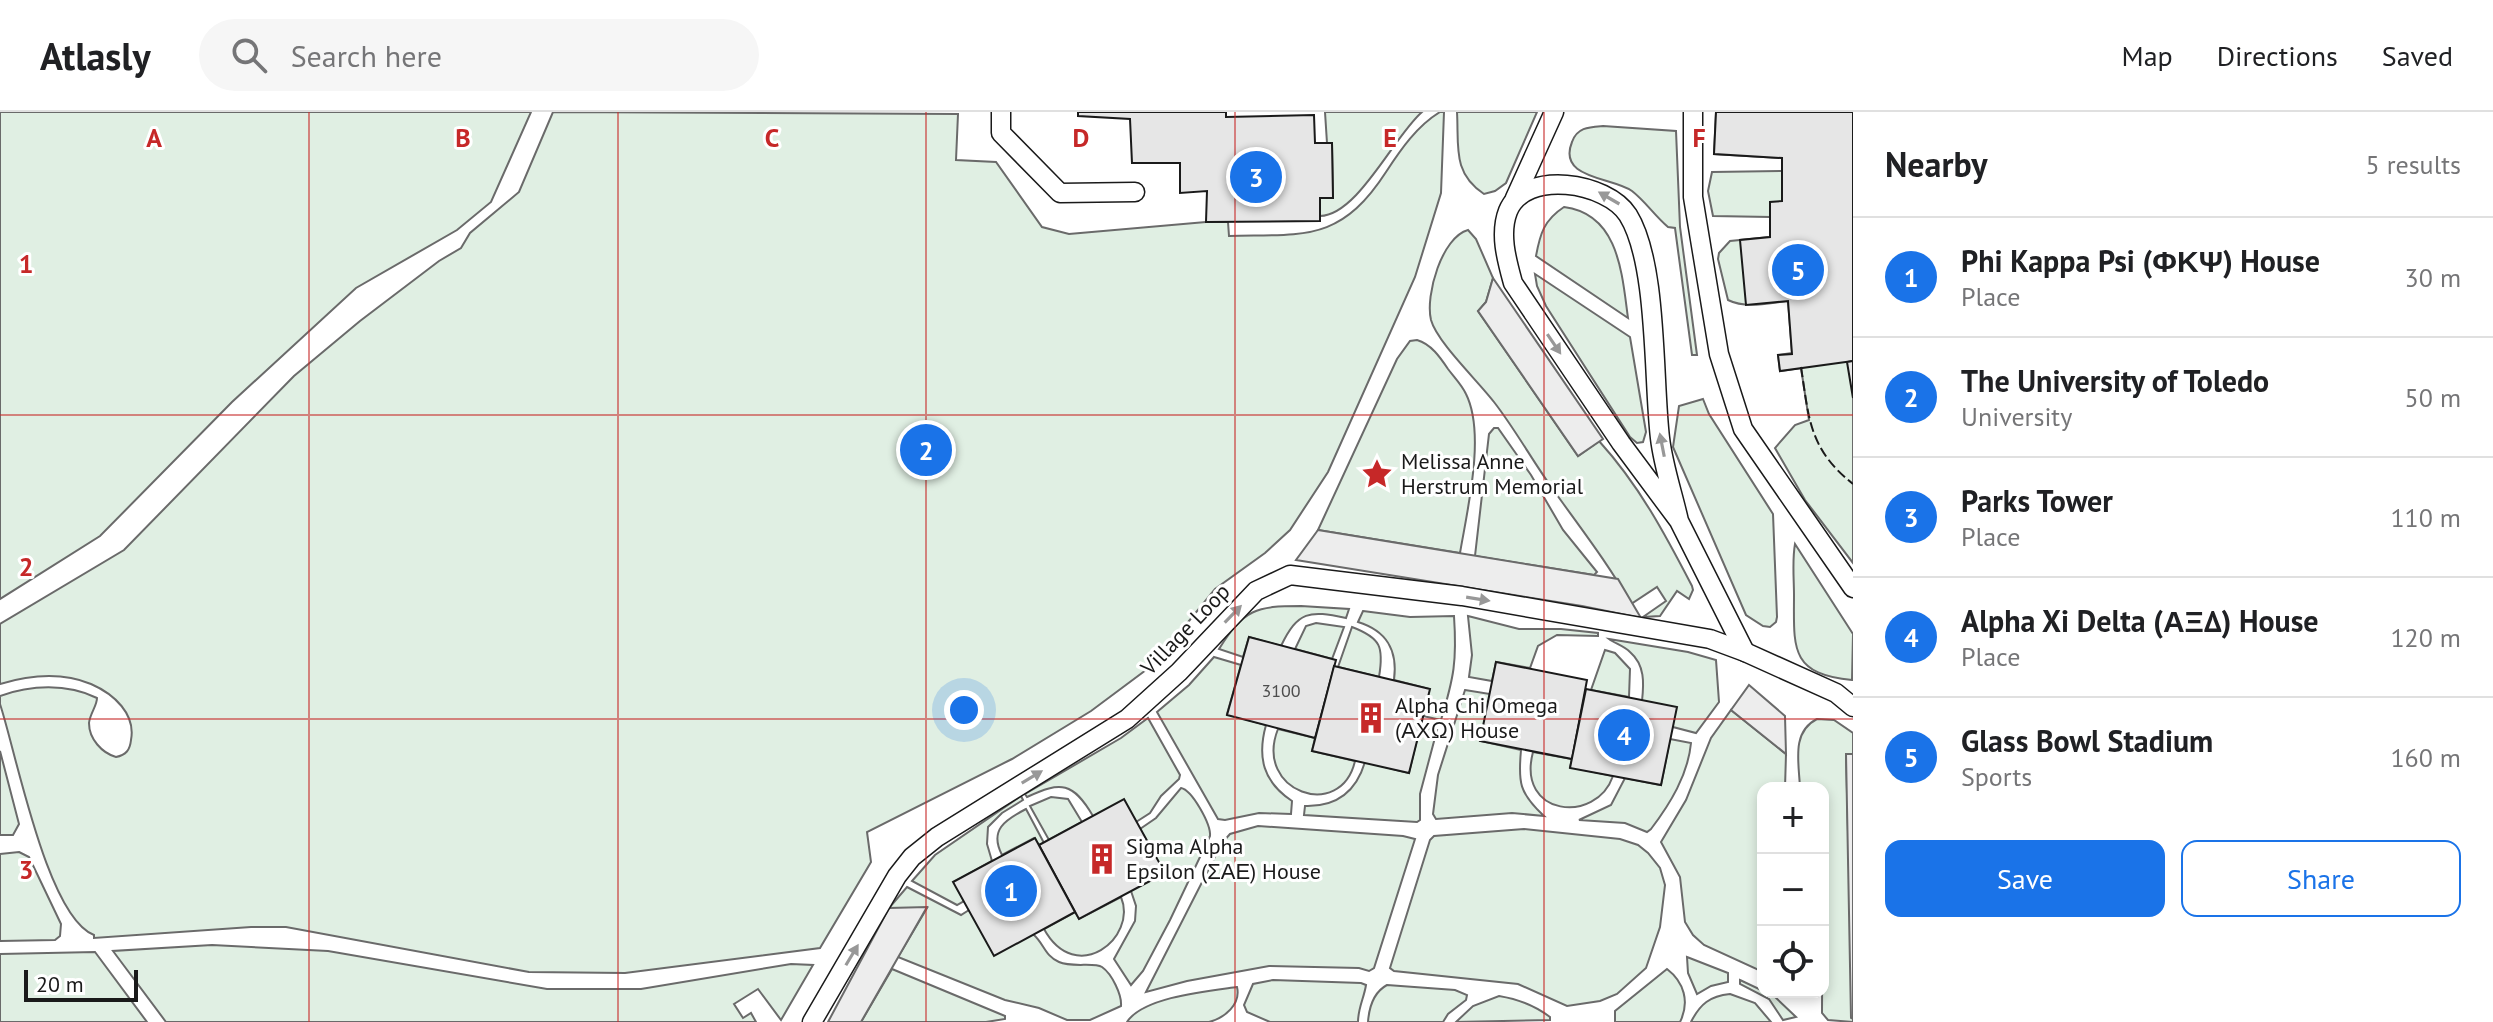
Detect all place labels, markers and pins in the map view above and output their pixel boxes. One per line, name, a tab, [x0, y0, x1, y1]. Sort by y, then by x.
pin: 3	[1230, 147, 1282, 207]
pin: 5	[1772, 240, 1824, 300]
pin: 2	[900, 420, 952, 480]
place label: Melissa Anne Herstrum Memorial	[1401, 447, 1584, 500]
place icon: Melissa Anne Herstrum Memorial	[1360, 457, 1394, 491]
place label: Alpha Chi Omega (ΑΧΩ) House	[1395, 691, 1558, 744]
building icon: Alpha Chi Omega (ΑΧΩ) House	[1354, 701, 1388, 735]
pin: 4	[1598, 705, 1650, 765]
place label: Sigma Alpha Epsilon (ΣΑΕ) House	[1126, 832, 1321, 885]
building icon: Sigma Alpha Epsilon (ΣΑΕ) House	[1085, 842, 1119, 876]
pin: 1	[985, 861, 1037, 921]

